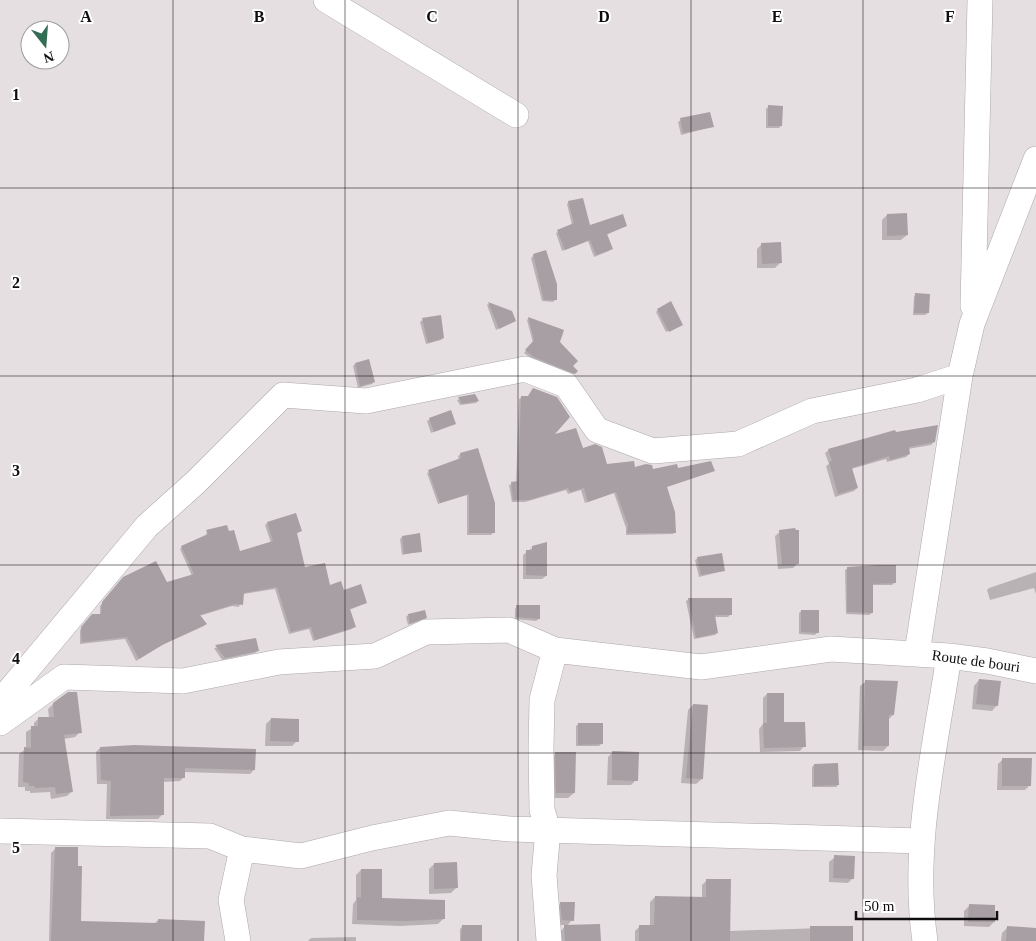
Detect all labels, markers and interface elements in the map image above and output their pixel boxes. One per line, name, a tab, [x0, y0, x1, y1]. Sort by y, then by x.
text: A	[80, 8, 92, 25]
text: B	[254, 8, 265, 25]
text: C	[426, 8, 438, 25]
text: D	[598, 8, 610, 25]
text: E	[772, 8, 782, 25]
text: F	[945, 8, 955, 25]
north arrow	[20, 20, 70, 70]
text: N	[42, 48, 56, 66]
text: 1	[12, 86, 20, 103]
text: 2	[12, 274, 20, 291]
text: 3	[12, 462, 20, 479]
street label: Route de bouri	[931, 647, 1021, 675]
text: 4	[12, 650, 20, 667]
text: 5	[12, 839, 20, 856]
scale bar	[856, 888, 997, 920]
text: 50 m	[864, 898, 895, 914]

